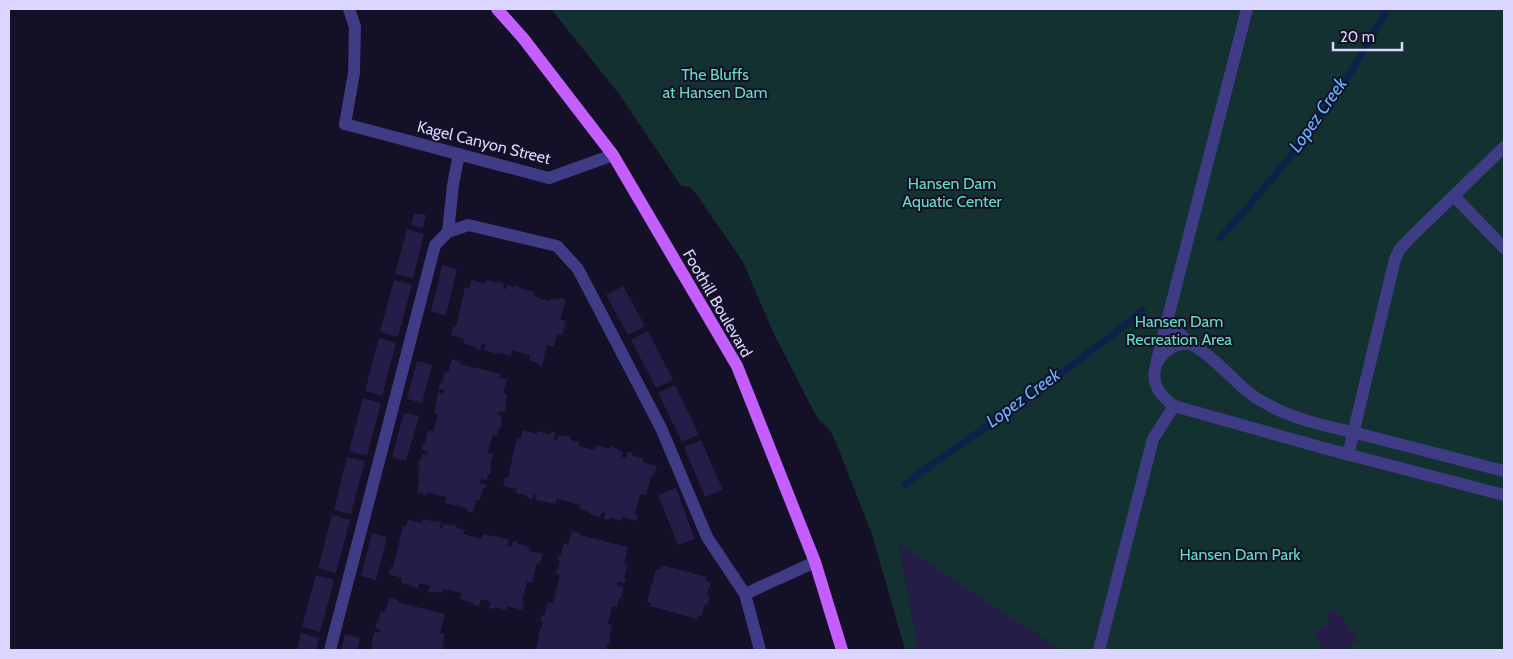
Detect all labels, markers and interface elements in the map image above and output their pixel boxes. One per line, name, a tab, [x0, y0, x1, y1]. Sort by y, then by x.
scale bar	[1333, 20, 1402, 52]
text: 20 m	[1340, 28, 1375, 46]
park label: The Bluffs at Hansen Dam	[663, 65, 767, 102]
water label: Lopez Creek	[1284, 72, 1352, 157]
street label: Kagel Canyon Street	[415, 117, 553, 168]
park label: Hansen Dam Aquatic Center	[902, 174, 1003, 211]
street label: Foothill Boulevard	[679, 246, 756, 361]
park label: Hansen Dam Recreation Area	[1126, 312, 1232, 349]
water label: Lopez Creek	[982, 363, 1065, 432]
park label: Hansen Dam Park	[1180, 545, 1301, 564]

